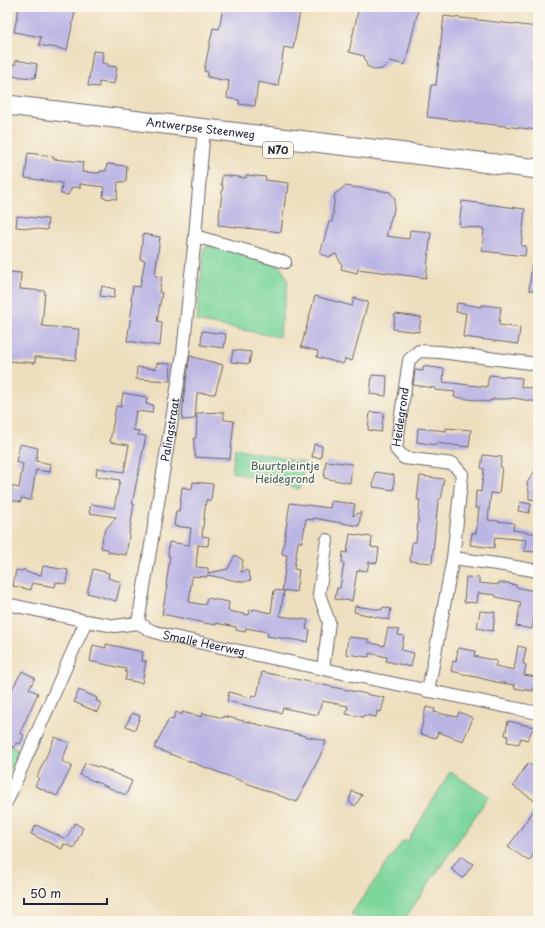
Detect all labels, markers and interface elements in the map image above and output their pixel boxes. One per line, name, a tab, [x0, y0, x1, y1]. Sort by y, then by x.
street label: Antwerpse Steenweg	[145, 113, 256, 143]
road number: N70	[263, 142, 293, 158]
street label: Heidegrond	[387, 386, 413, 448]
street label: Palingstraat	[156, 396, 184, 463]
park label: Buurtpleintje Heidegrond	[251, 457, 320, 487]
street label: Smalle Heerweg	[161, 626, 247, 660]
scale bar	[24, 880, 107, 906]
text: 50 m	[30, 884, 61, 902]

